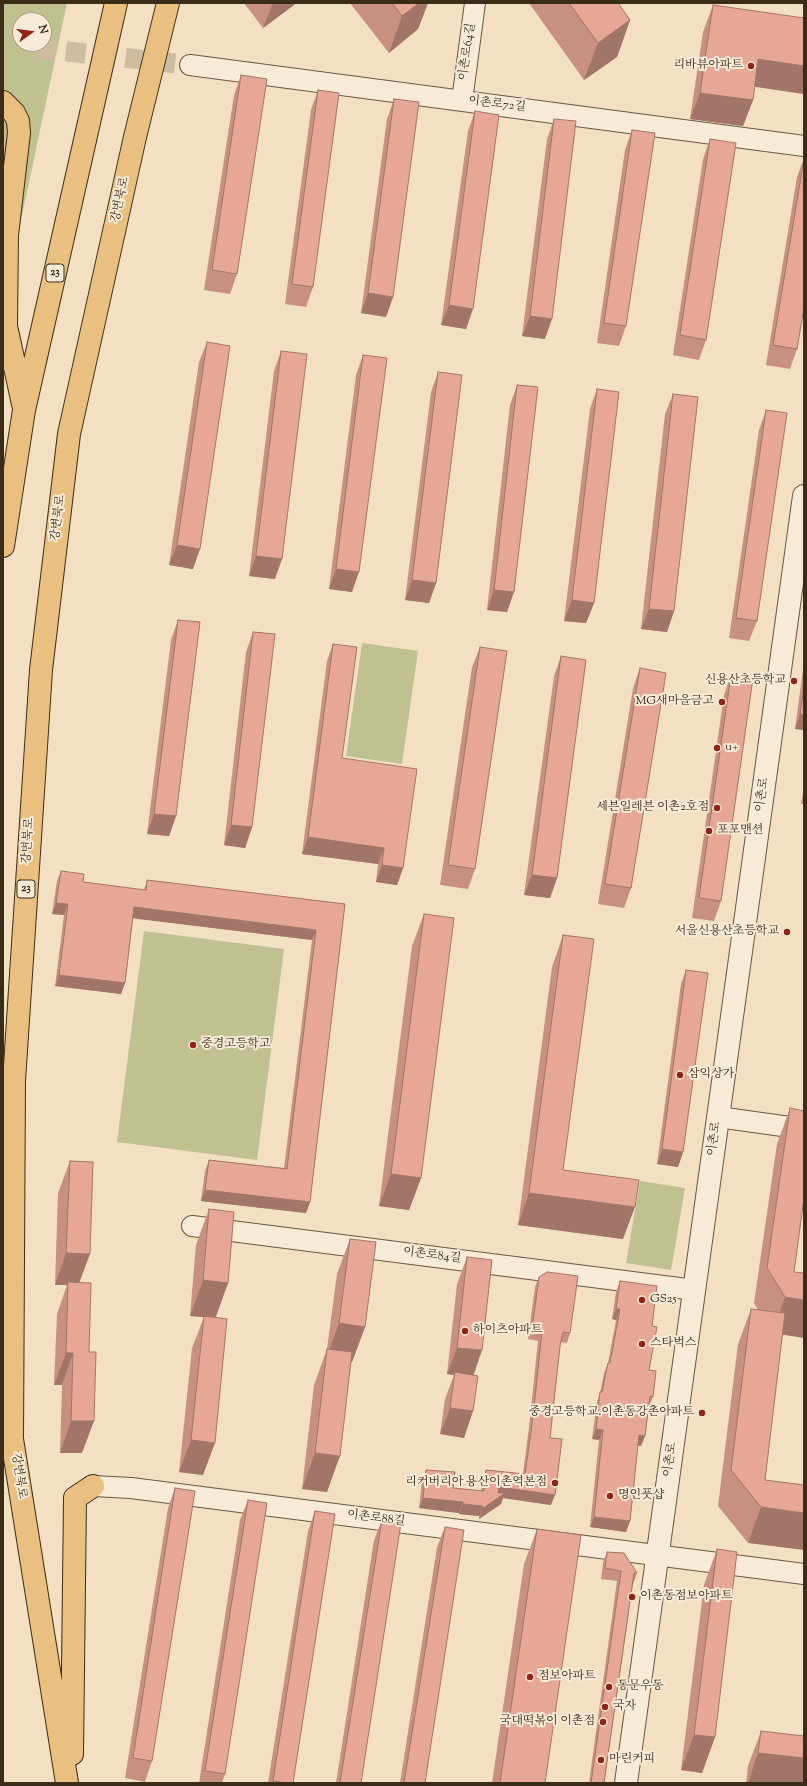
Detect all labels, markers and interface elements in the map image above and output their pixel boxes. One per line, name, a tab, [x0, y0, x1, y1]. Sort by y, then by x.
north arrow	[12, 12, 52, 52]
street label: 이촌로64길	[457, 22, 479, 82]
text: N	[34, 23, 51, 36]
place label: 리바뷰아파트	[673, 59, 743, 73]
marker: 리바뷰아파트	[746, 61, 756, 71]
street label: 이촌로72길	[467, 94, 527, 116]
street label: 강변북로	[109, 176, 133, 224]
road number: 23	[46, 264, 64, 282]
street label: 강변북로	[49, 494, 69, 542]
place label: 신용산초등학교	[705, 674, 786, 688]
marker: 신용산초등학교	[789, 676, 799, 686]
place label: MG새마을금고	[635, 695, 714, 709]
marker: MG새마을금고	[717, 697, 727, 707]
place label: u+	[725, 741, 738, 755]
marker: u+	[712, 743, 722, 753]
street label: 이촌로	[753, 777, 773, 813]
place label: 세븐일레븐 이촌2호점	[597, 801, 709, 815]
marker: 세븐일레븐 이촌2호점	[712, 803, 722, 813]
street label: 강변북로	[20, 817, 38, 865]
place label: 포포맨션	[717, 824, 763, 838]
marker: 포포맨션	[704, 826, 714, 836]
road number: 23	[17, 880, 35, 898]
place label: 서울신용산초등학교	[675, 925, 779, 939]
marker: 서울신용산초등학교	[782, 927, 792, 937]
place label: 중경고등학고	[201, 1038, 271, 1052]
marker: 중경고등학고	[188, 1040, 198, 1050]
place label: 삼익상가	[688, 1068, 734, 1082]
marker: 삼익상가	[675, 1070, 685, 1080]
street label: 이촌로	[705, 1121, 725, 1157]
street label: 이촌로84길	[402, 1245, 462, 1267]
place label: GS25	[650, 1293, 677, 1307]
marker: GS25	[637, 1295, 647, 1305]
place label: 하이츠아파트	[473, 1324, 543, 1338]
marker: 하이츠아파트	[460, 1326, 470, 1336]
place label: 스타벅스	[650, 1337, 696, 1351]
marker: 스타벅스	[637, 1339, 647, 1349]
place label: 중경고등학교.이촌동강촌아파트	[529, 1406, 694, 1420]
marker: 중경고등학교.이촌동강촌아파트	[697, 1408, 707, 1418]
street label: 이촌로	[661, 1442, 681, 1478]
street label: 강변북로	[7, 1452, 29, 1500]
place label: 리커버리아 용산이촌역본점	[405, 1476, 547, 1490]
marker: 리커버리아 용산이촌역본점	[550, 1478, 560, 1488]
place label: 명인풋샵	[618, 1489, 664, 1503]
marker: 명인풋샵	[605, 1491, 615, 1501]
street label: 이촌로88길	[346, 1508, 406, 1530]
place label: 이촌동점보아파트	[640, 1590, 733, 1604]
marker: 이촌동점보아파트	[627, 1592, 637, 1602]
place label: 점보아파트	[538, 1670, 596, 1684]
marker: 점보아파트	[525, 1672, 535, 1682]
place label: 동문우동	[617, 1680, 663, 1694]
marker: 동문우동	[604, 1682, 614, 1692]
place label: 국자	[613, 1700, 636, 1714]
marker: 국자	[600, 1702, 610, 1712]
place label: 국대떡볶이 이촌점	[500, 1715, 595, 1729]
marker: 국대떡볶이 이촌점	[598, 1717, 608, 1727]
place label: 마린커피	[609, 1753, 655, 1767]
marker: 마린커피	[596, 1755, 606, 1765]

